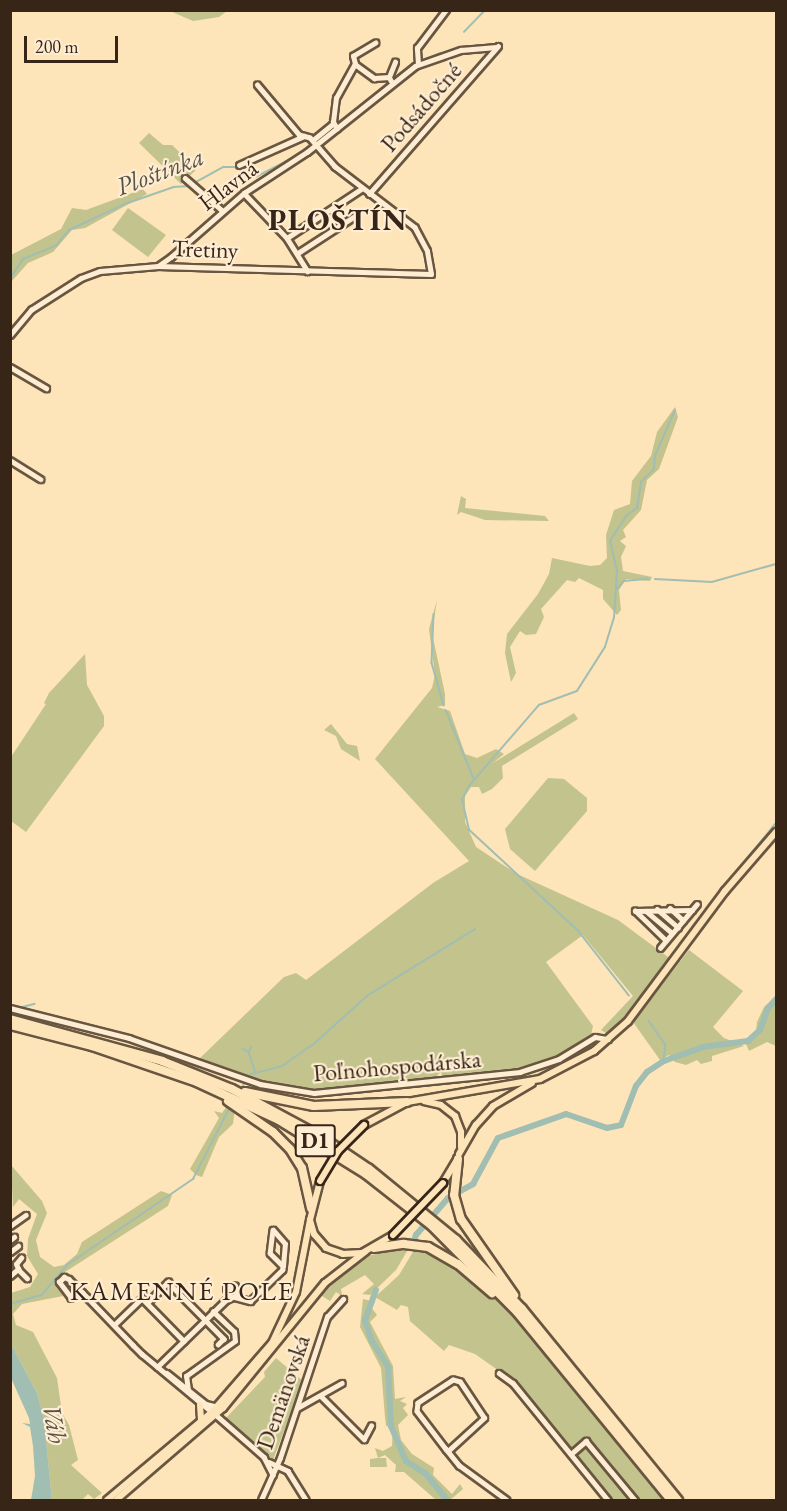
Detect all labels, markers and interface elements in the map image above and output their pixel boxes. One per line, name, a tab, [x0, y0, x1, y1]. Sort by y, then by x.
scale bar	[27, 24, 122, 62]
text: 200 m	[35, 35, 79, 58]
street label: Podsádočné	[374, 56, 468, 158]
water label: Ploštínka	[112, 141, 208, 203]
street label: Hlavná	[193, 153, 263, 217]
district label: PLOŠTÍN	[268, 202, 408, 238]
street label: Tretiny	[171, 233, 239, 265]
street label: Poľnohospodárska	[312, 1044, 482, 1088]
road number: D1	[294, 1122, 336, 1160]
district label: KAMENNÉ POLE	[70, 1275, 294, 1307]
street label: Demänovská	[250, 1331, 316, 1453]
water label: Váh	[35, 1402, 73, 1446]

